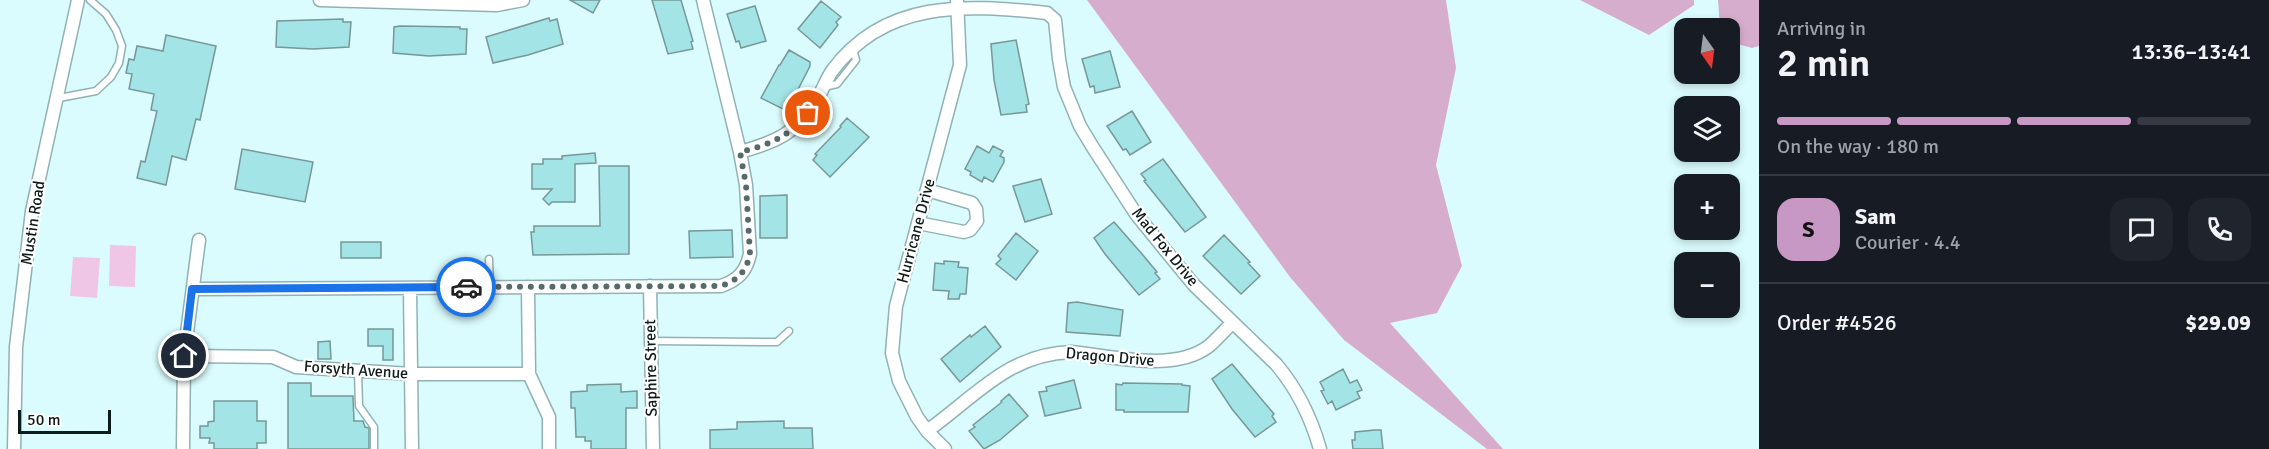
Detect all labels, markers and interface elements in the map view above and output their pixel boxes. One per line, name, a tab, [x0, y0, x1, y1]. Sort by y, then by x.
text: Arriving in	[1777, 16, 1866, 41]
north arrow	[1674, 18, 1740, 84]
map controls	[1674, 18, 1740, 318]
text: 13:36–13:41	[2132, 38, 2251, 65]
text: 2 min	[1777, 39, 1870, 87]
pin	[782, 87, 833, 138]
icon: bag	[791, 96, 824, 129]
button: layers	[1674, 96, 1740, 162]
text: On the way · 180 m	[1777, 134, 1939, 159]
button: +	[1674, 174, 1740, 240]
street label: Hurricane Drive	[892, 176, 940, 286]
street label: Mustin Road	[16, 179, 50, 267]
button: chat	[2110, 198, 2173, 261]
button: phone	[2188, 198, 2251, 261]
text: Sam	[1855, 203, 1896, 230]
street label: Mad Fox Drive	[1127, 204, 1203, 290]
text: S	[1802, 216, 1815, 243]
text: Courier · 4.4	[1855, 230, 1961, 255]
button: −	[1674, 252, 1740, 318]
courier	[436, 257, 496, 317]
icon: car	[450, 271, 483, 304]
text: Order #4526	[1777, 309, 1897, 336]
text: $29.09	[2185, 309, 2251, 336]
street label: Saphire Street	[640, 319, 662, 417]
pin	[158, 330, 209, 381]
icon: home	[167, 339, 200, 372]
street label: Dragon Drive	[1065, 343, 1155, 371]
street label: Forsyth Avenue	[303, 356, 409, 384]
scale bar	[18, 407, 111, 434]
text: 50 m	[27, 410, 61, 430]

